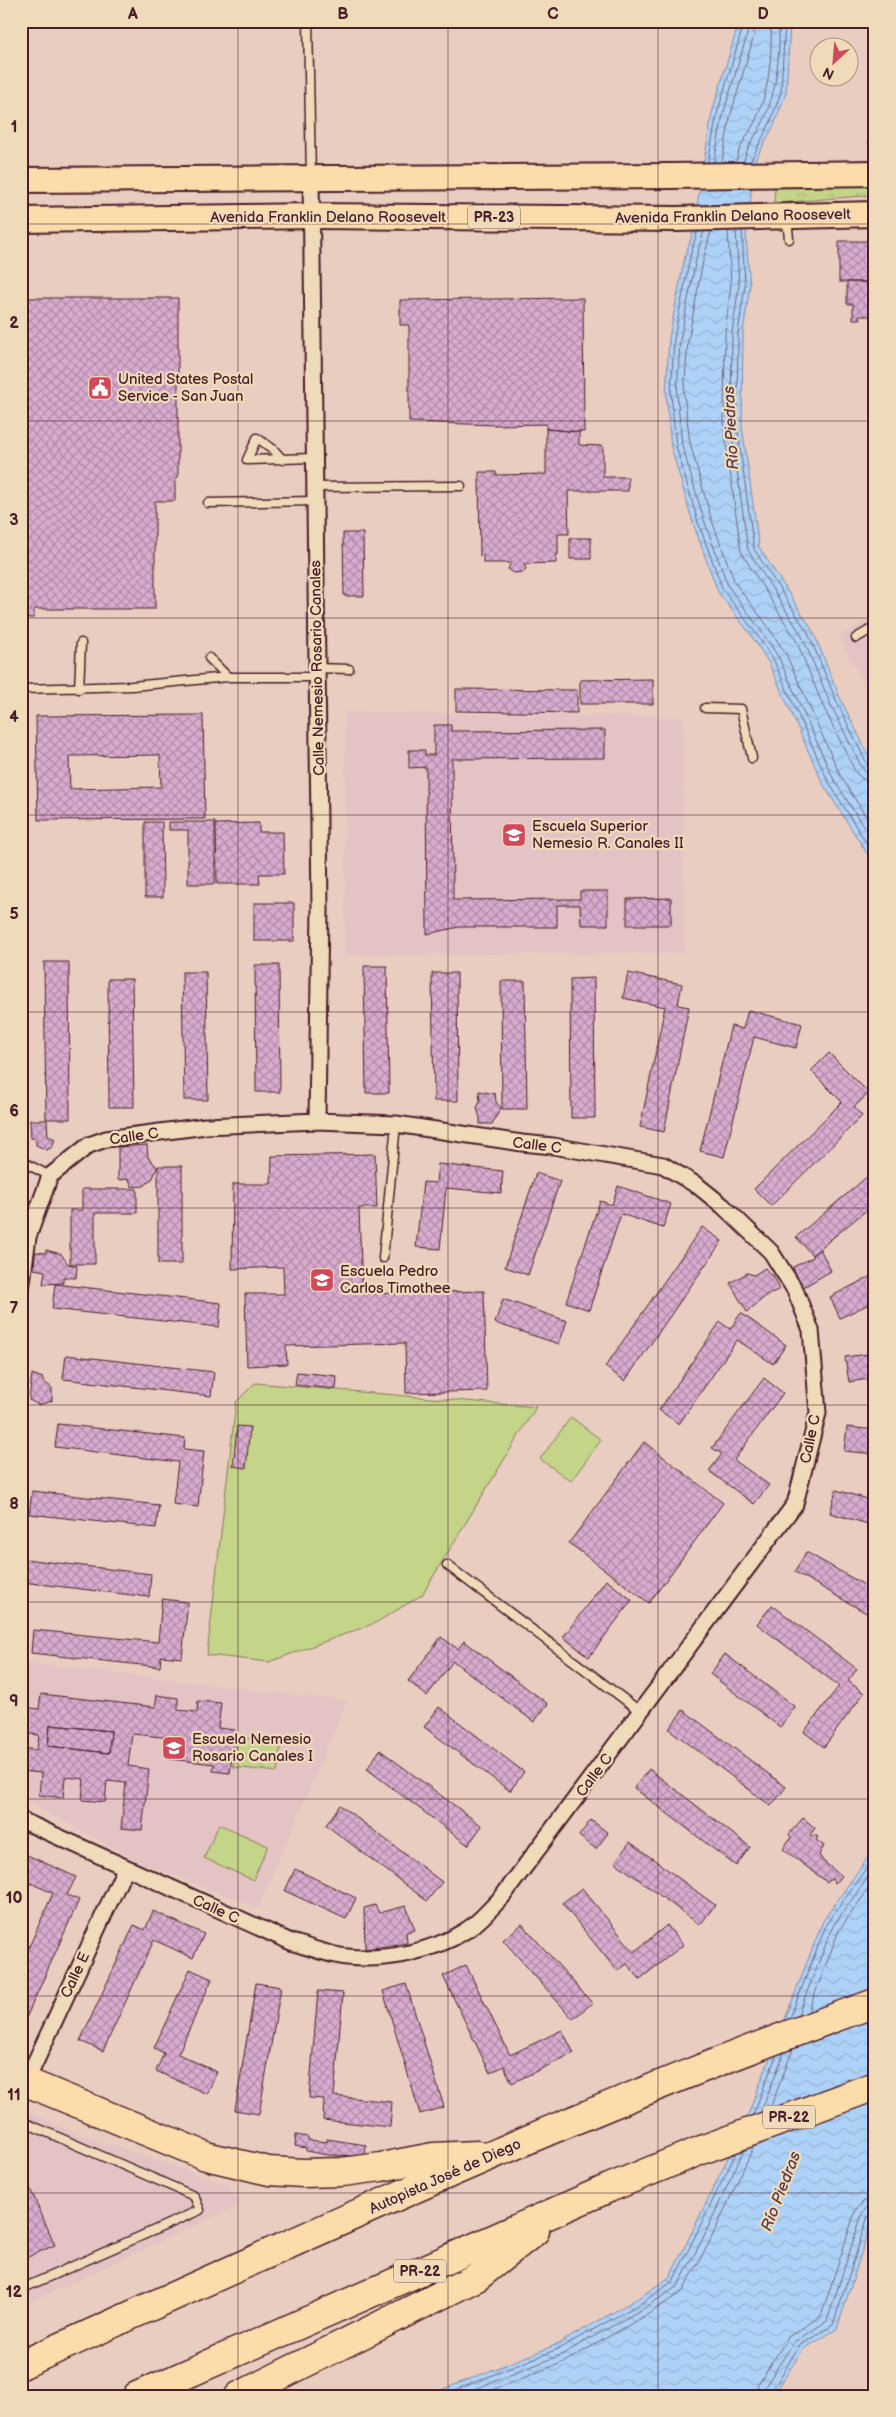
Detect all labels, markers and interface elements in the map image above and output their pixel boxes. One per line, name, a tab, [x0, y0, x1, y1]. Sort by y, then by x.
text: A	[127, 5, 138, 24]
text: B	[337, 5, 349, 24]
text: C	[547, 5, 559, 24]
text: D	[757, 5, 769, 24]
north arrow	[808, 38, 858, 88]
text: N	[820, 63, 837, 83]
text: 1	[11, 118, 17, 137]
street label: Avenida Franklin Delano Roosevelt	[615, 205, 851, 228]
road number: PR-23	[468, 206, 520, 228]
street label: Avenida Franklin Delano Roosevelt	[210, 208, 446, 227]
text: 2	[9, 314, 19, 333]
place label: United States Postal Service - San Juan	[118, 370, 253, 406]
public building icon: United States Postal Service - San Juan	[87, 375, 113, 401]
water label: Río Piedras	[720, 386, 743, 470]
text: 3	[9, 511, 19, 530]
street label: Calle Nemesio Rosario Canales	[306, 559, 329, 776]
text: 4	[9, 708, 19, 727]
place label: Escuela Superior Nemesio R. Canales II	[532, 817, 684, 853]
school or university icon: Escuela Superior Nemesio R. Canales II	[501, 822, 527, 848]
text: 5	[9, 905, 19, 924]
text: 6	[9, 1102, 19, 1121]
street label: Calle C	[108, 1124, 160, 1149]
street label: Calle C	[511, 1133, 563, 1158]
place label: Escuela Pedro Carlos Timothee	[340, 1262, 451, 1298]
school or university icon: Escuela Pedro Carlos Timothee	[309, 1267, 335, 1293]
text: 7	[10, 1299, 19, 1318]
street label: Calle C	[796, 1413, 825, 1465]
text: 8	[9, 1495, 19, 1514]
text: 9	[9, 1692, 19, 1711]
place label: Escuela Nemesio Rosario Canales I	[192, 1730, 313, 1766]
school or university icon: Escuela Nemesio Rosario Canales I	[161, 1735, 187, 1761]
street label: Calle C	[572, 1750, 617, 1801]
text: 10	[6, 1889, 22, 1908]
street label: Calle C	[189, 1891, 243, 1928]
street label: Calle E	[57, 1949, 94, 2001]
text: 11	[7, 2086, 21, 2105]
road number: PR-22	[763, 2106, 815, 2128]
street label: Autopista José de Diego	[366, 2134, 524, 2219]
water label: Río Piedras	[758, 2149, 805, 2234]
road number: PR-22	[394, 2260, 446, 2282]
text: 12	[6, 2283, 23, 2302]

